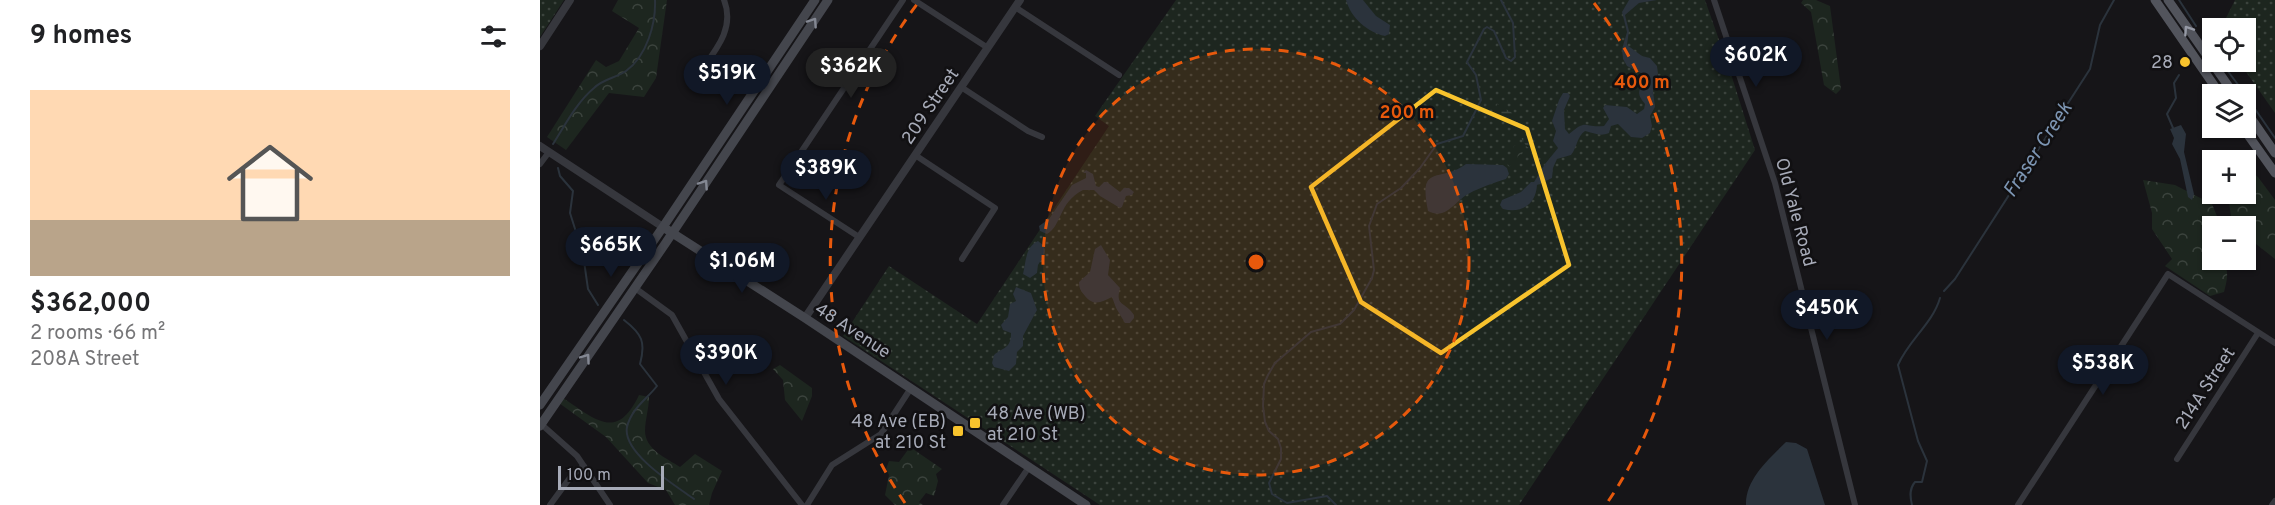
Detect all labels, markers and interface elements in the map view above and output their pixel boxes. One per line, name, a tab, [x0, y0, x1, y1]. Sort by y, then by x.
one-way arrow	[806, 18, 817, 29]
map controls	[2202, 18, 2256, 270]
button: locate	[2202, 18, 2256, 72]
text: 9 homes	[30, 20, 132, 53]
icon: filters	[477, 20, 510, 53]
one-way arrow	[2185, 26, 2196, 37]
pin: $602K	[1714, 37, 1798, 88]
text: $602K	[1724, 43, 1788, 69]
pin: $362K	[809, 48, 893, 99]
place label: 28	[2151, 52, 2173, 75]
text: $362K	[820, 54, 882, 80]
pin: $519K	[685, 55, 769, 106]
marker: 28	[2178, 55, 2192, 69]
text: $519K	[698, 61, 756, 87]
street label: 209 Street	[897, 64, 965, 149]
text: 400 m	[1614, 72, 1670, 95]
button: layers	[2202, 84, 2256, 138]
water label: Fraser Creek	[1998, 97, 2080, 203]
text: 200 m	[1379, 102, 1435, 125]
icon: home	[216, 129, 324, 237]
pin: $389K	[784, 150, 868, 201]
button: +	[2202, 150, 2256, 204]
text: $389K	[794, 156, 858, 182]
street label: Old Yale Road	[1769, 156, 1820, 269]
one-way arrow	[697, 180, 708, 191]
button: −	[2202, 216, 2256, 270]
pin: $665K	[569, 227, 653, 278]
text: $665K	[579, 233, 643, 259]
pin: $1.06M	[693, 243, 791, 294]
text: $1.06M	[709, 249, 775, 275]
centre of rings	[1246, 252, 1266, 272]
text: $362,000	[30, 288, 151, 321]
pin: $450K	[1785, 290, 1869, 341]
text: $450K	[1795, 296, 1859, 322]
street label: 48 Avenue	[810, 298, 894, 364]
text: 2 rooms · 66 m²	[30, 321, 165, 347]
pin: $390K	[684, 335, 768, 386]
text: $390K	[694, 341, 758, 367]
street label: 214A Street	[2171, 343, 2241, 434]
pin: $538K	[2061, 345, 2145, 396]
text: 208A Street	[30, 347, 140, 373]
text: $538K	[2072, 351, 2134, 377]
one-way arrow	[579, 354, 590, 365]
place label: 48 Ave (WB) at 210 St	[987, 403, 1086, 447]
place label: 48 Ave (EB) at 210 St	[851, 411, 946, 455]
marker: 48 Ave (WB) at 210 St	[968, 416, 982, 430]
marker: 48 Ave (EB) at 210 St	[951, 424, 965, 438]
scale bar	[558, 463, 664, 490]
text: 100 m	[567, 466, 611, 486]

